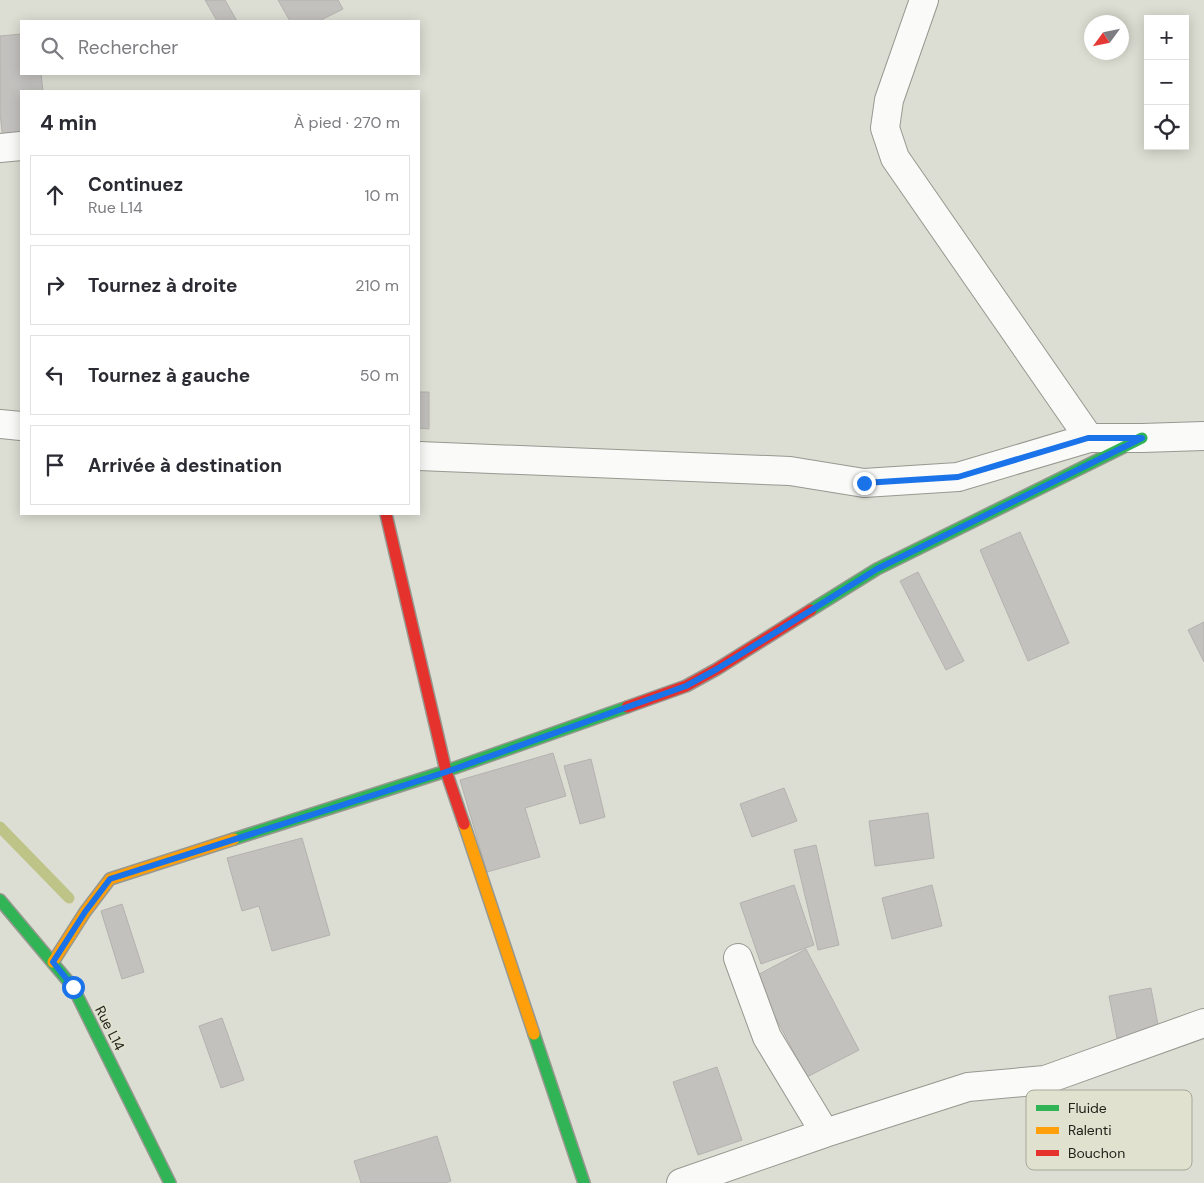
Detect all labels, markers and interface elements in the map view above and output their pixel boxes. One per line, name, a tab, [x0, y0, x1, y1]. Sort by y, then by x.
north arrow	[1084, 15, 1129, 60]
map controls	[1144, 15, 1189, 150]
button: +	[1144, 15, 1189, 60]
search box	[20, 20, 420, 75]
icon: search	[38, 34, 66, 62]
text: Rechercher	[78, 35, 178, 60]
button: −	[1144, 60, 1189, 105]
button: locate	[1144, 105, 1189, 150]
text: 4 min	[40, 109, 97, 137]
text: À pied · 270 m	[294, 112, 400, 133]
text: Continuez	[88, 172, 183, 197]
icon: ahead	[41, 181, 69, 209]
text: 10 m	[365, 185, 399, 206]
text: Rue L14	[88, 197, 143, 218]
icon: right	[41, 271, 69, 299]
text: Tournez à droite	[88, 273, 238, 298]
text: 210 m	[355, 275, 399, 296]
icon: left	[41, 361, 69, 389]
text: Tournez à gauche	[88, 363, 250, 388]
text: 50 m	[360, 365, 399, 386]
icon: arrive	[41, 451, 69, 479]
text: Arrivée à destination	[88, 453, 282, 478]
route end	[853, 472, 876, 495]
route start	[62, 976, 85, 999]
street label: Rue L14	[91, 1003, 129, 1054]
legend	[1026, 1090, 1192, 1170]
text: Fluide	[1068, 1099, 1107, 1117]
text: Ralenti	[1068, 1121, 1112, 1139]
text: Bouchon	[1068, 1144, 1125, 1162]

